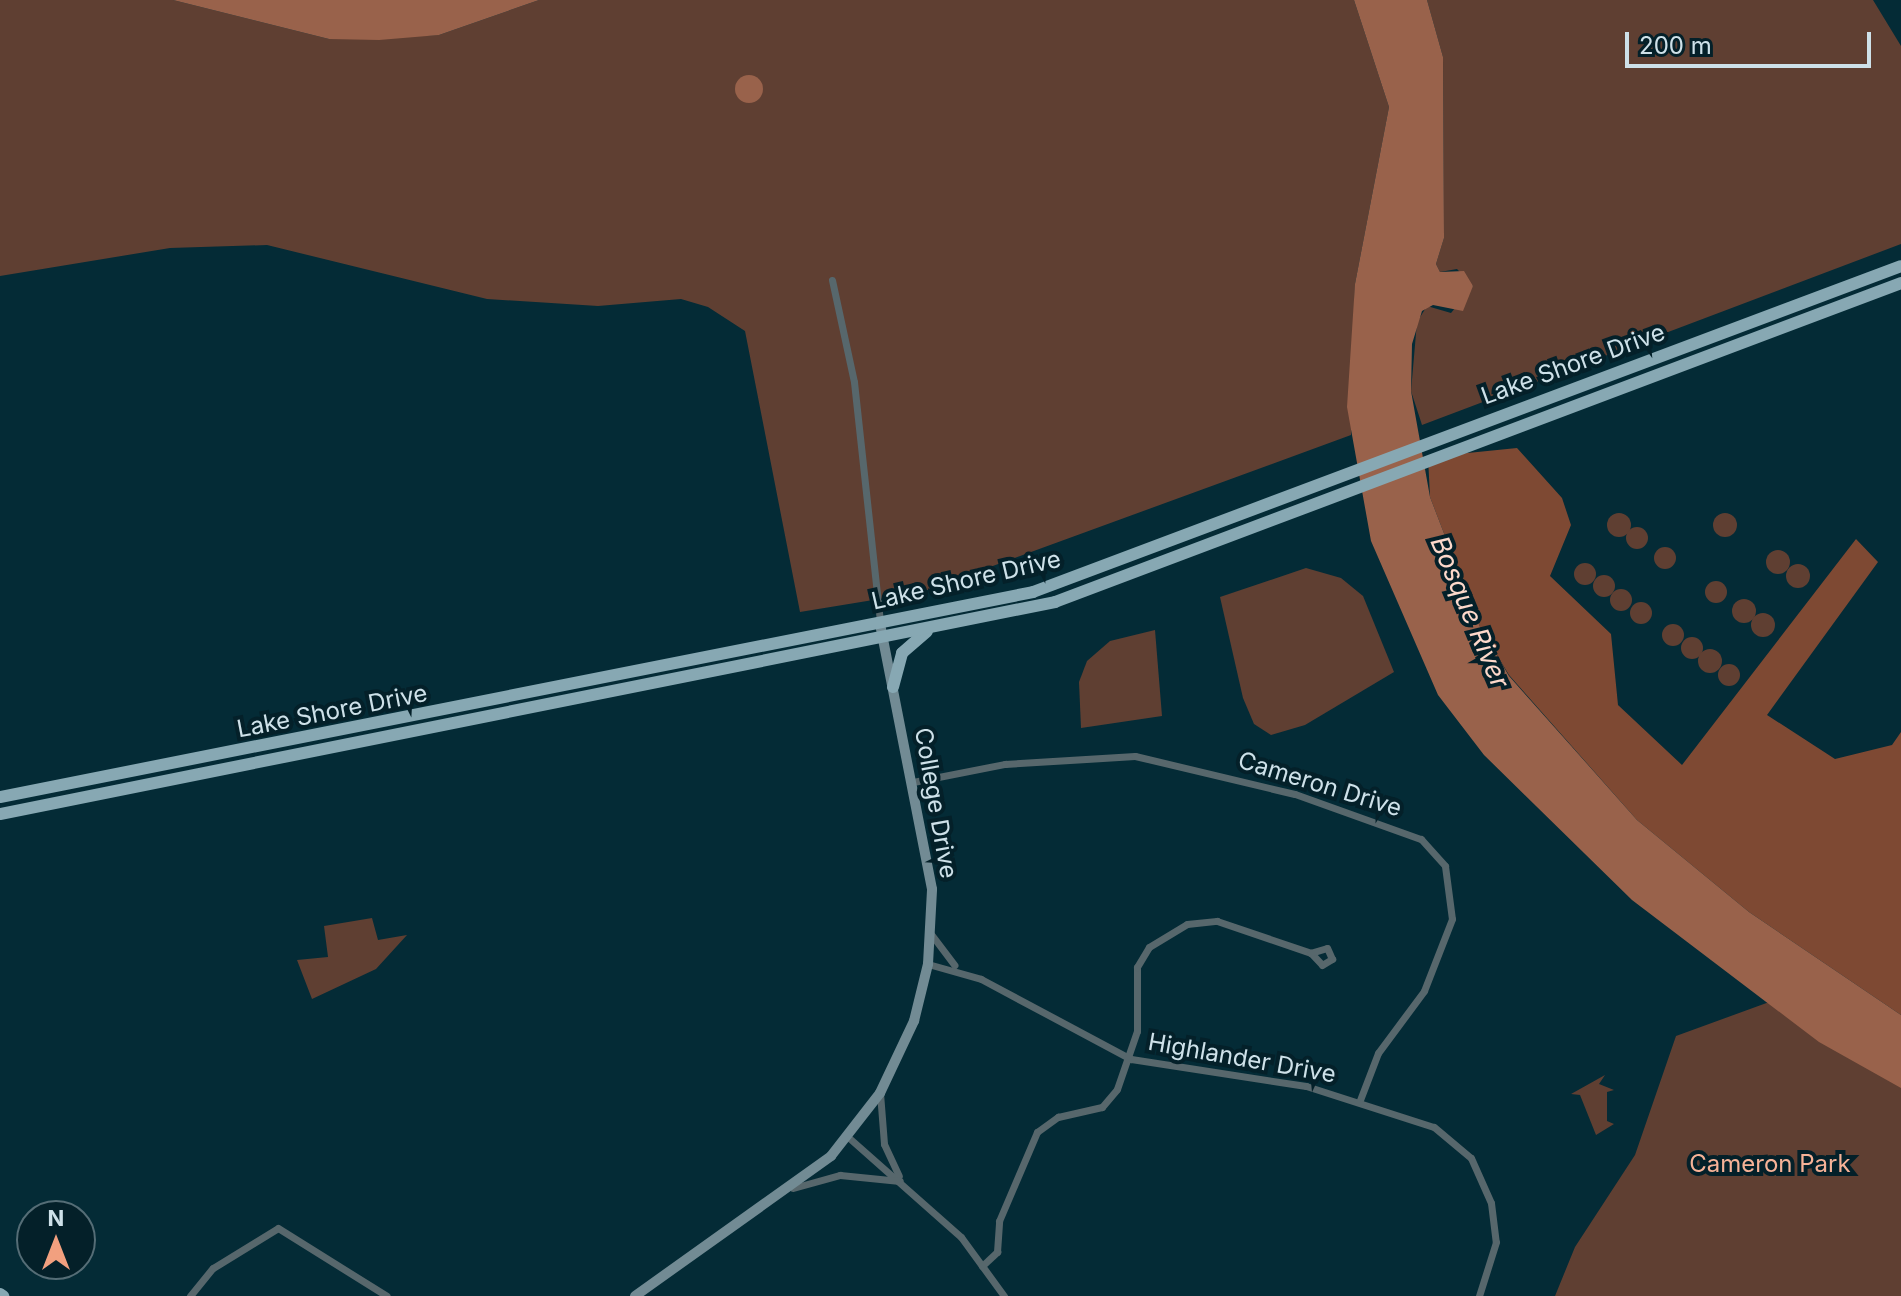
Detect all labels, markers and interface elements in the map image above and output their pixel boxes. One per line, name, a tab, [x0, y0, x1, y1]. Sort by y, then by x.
scale bar	[1629, 16, 1875, 66]
text: 200 m	[1639, 31, 1712, 60]
street label: Lake Shore Drive	[1477, 317, 1669, 411]
water label: Bosque River	[1424, 531, 1516, 693]
street label: Lake Shore Drive	[869, 544, 1063, 616]
street label: Lake Shore Drive	[234, 678, 430, 744]
street label: College Drive	[909, 725, 963, 881]
street label: Cameron Drive	[1235, 745, 1405, 823]
street label: Highlander Drive	[1146, 1027, 1338, 1089]
park label: Cameron Park	[1689, 1150, 1851, 1178]
north arrow	[16, 1200, 96, 1280]
text: N	[48, 1205, 64, 1231]

